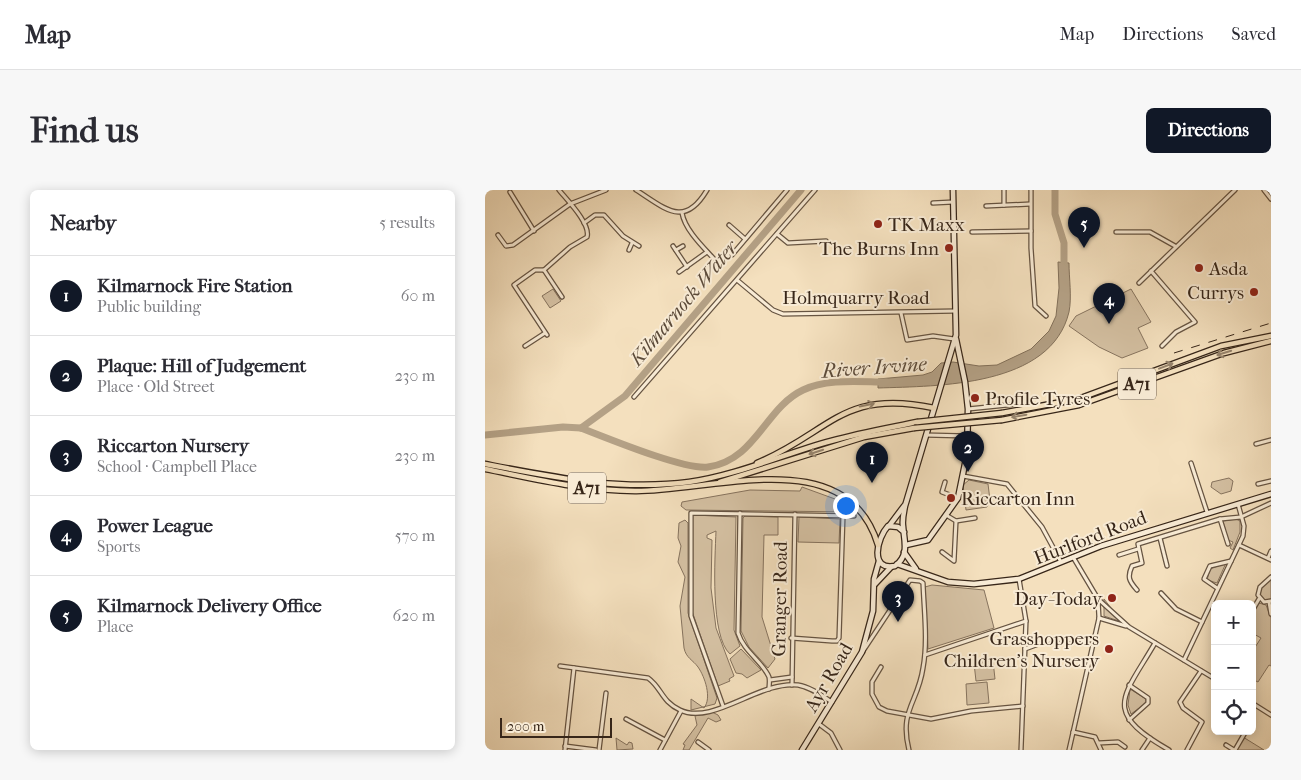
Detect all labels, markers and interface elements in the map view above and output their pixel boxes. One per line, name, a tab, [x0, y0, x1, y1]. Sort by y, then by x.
text: Map	[25, 21, 71, 49]
text: Map	[1060, 24, 1094, 45]
text: Directions	[1122, 24, 1203, 45]
text: Saved	[1231, 24, 1276, 45]
button: Directions	[1146, 108, 1271, 153]
text: Find us	[30, 110, 139, 151]
pin: 5	[1068, 207, 1100, 248]
text: Nearby	[50, 211, 116, 235]
text: 5 results	[379, 213, 435, 232]
place label: TK Maxx	[888, 214, 965, 236]
marker: TK Maxx	[872, 218, 884, 230]
water label: Kilmarnock Water	[623, 235, 744, 372]
place label: The Burns Inn	[819, 238, 939, 260]
marker: The Burns Inn	[943, 242, 955, 254]
place label: Asda	[1208, 258, 1248, 280]
marker: Asda	[1193, 262, 1205, 274]
text: Kilmarnock Fire Station	[97, 275, 293, 297]
place label: Currys	[1187, 282, 1244, 304]
pin: 4	[1093, 283, 1125, 324]
text: 1	[63, 286, 69, 305]
text: 60 m	[401, 286, 435, 305]
marker: Currys	[1248, 286, 1260, 298]
street label: Holmquarry Road	[782, 287, 930, 309]
text: Public building	[97, 297, 201, 316]
one-way arrow	[1216, 349, 1232, 359]
water label: River Irvine	[819, 352, 928, 383]
text: Plaque: Hill of Judgement	[97, 355, 306, 377]
one-way arrow	[1158, 361, 1174, 370]
text: 2	[62, 366, 70, 385]
text: 230 m	[395, 366, 435, 385]
road number: A71	[1118, 368, 1156, 400]
text: Place · Old Street	[97, 377, 215, 396]
place label: Profile Tyres	[985, 388, 1090, 410]
marker: Profile Tyres	[969, 392, 981, 404]
one-way arrow	[858, 400, 874, 410]
one-way arrow	[1011, 412, 1027, 422]
pin: 2	[952, 431, 984, 472]
text: Riccarton Nursery	[97, 435, 249, 457]
pin: 1	[856, 442, 888, 483]
text: 3	[63, 446, 69, 465]
text: 230 m	[395, 446, 435, 465]
one-way arrow	[808, 448, 824, 457]
text: School · Campbell Place	[97, 457, 257, 476]
road number: A71	[568, 472, 606, 504]
place label: Riccarton Inn	[961, 488, 1075, 510]
marker: Riccarton Inn	[945, 492, 957, 504]
your location	[833, 493, 859, 519]
street label: Hurlford Road	[1031, 506, 1150, 569]
text: Power League	[97, 515, 213, 537]
text: 4	[61, 526, 71, 545]
text: 570 m	[395, 526, 435, 545]
text: Sports	[97, 537, 140, 556]
street label: Granger Road	[768, 541, 792, 657]
pin: 3	[882, 581, 914, 622]
place label: Day-Today	[1014, 588, 1103, 610]
marker: Day-Today	[1106, 592, 1118, 604]
text: Kilmarnock Delivery Office	[97, 595, 322, 617]
map controls	[1211, 600, 1256, 735]
button: +	[1211, 600, 1256, 645]
text: 5	[63, 606, 69, 625]
text: 620 m	[393, 606, 435, 625]
text: Place	[97, 617, 133, 636]
place label: Grasshoppers Children's Nursery	[944, 628, 1100, 672]
street label: Ayr Road	[800, 638, 858, 717]
marker: Grasshoppers Children's Nursery	[1103, 643, 1115, 655]
button: −	[1211, 645, 1256, 690]
button: locate	[1211, 690, 1256, 735]
scale bar	[500, 715, 613, 738]
text: 200 m	[507, 718, 544, 735]

